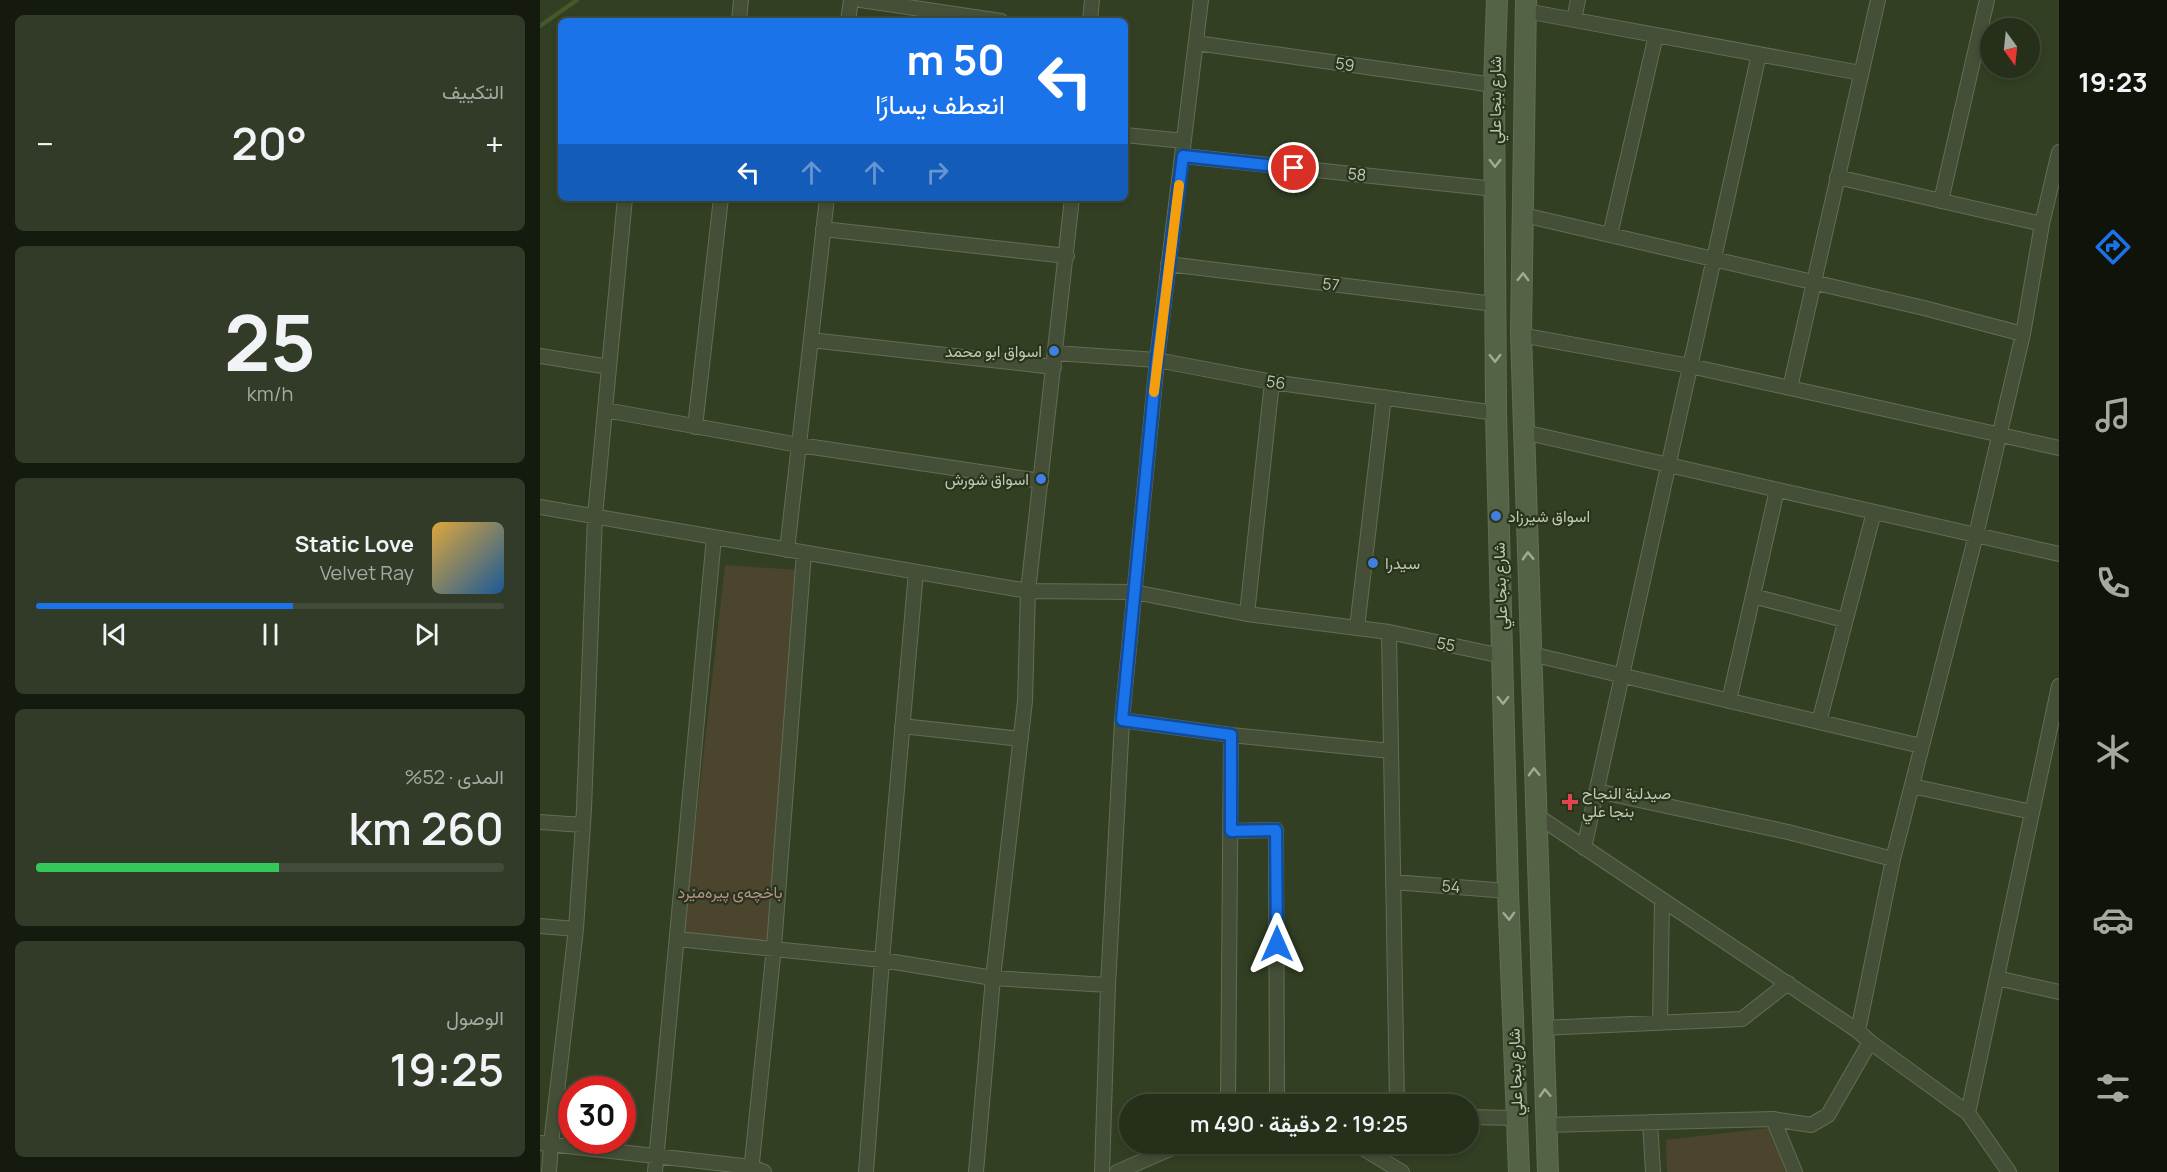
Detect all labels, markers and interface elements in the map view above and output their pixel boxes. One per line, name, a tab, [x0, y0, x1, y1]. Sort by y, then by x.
north arrow	[1980, 18, 2040, 78]
map controls	[1980, 18, 2040, 78]
text: 50 m	[907, 30, 1005, 88]
icon: left	[1026, 42, 1104, 120]
street label: 59	[1334, 52, 1356, 76]
street label: شارع بنجا علي	[1484, 56, 1509, 144]
text: 19:23	[2078, 63, 2148, 100]
text: التكييف	[442, 78, 504, 105]
text: انعطف يسارًا	[875, 85, 1005, 122]
text: 20°	[232, 112, 307, 174]
text: −	[36, 121, 54, 166]
text: +	[485, 121, 504, 166]
pin	[1268, 142, 1319, 193]
icon: arrive	[1277, 151, 1310, 184]
icon: left	[732, 156, 765, 189]
icon: ahead	[795, 156, 828, 189]
icon: ahead	[858, 156, 891, 189]
icon: right	[921, 156, 954, 189]
one-way arrow	[1489, 159, 1501, 168]
street label: 58	[1347, 162, 1367, 186]
icon: directions	[2092, 226, 2134, 268]
street label: 57	[1321, 272, 1341, 296]
one-way arrow	[1516, 272, 1529, 281]
text: 25	[224, 288, 316, 394]
place label: اسواق ابو محمد	[945, 340, 1042, 362]
marker: اسواق ابو محمد	[1047, 344, 1061, 358]
one-way arrow	[1489, 354, 1501, 363]
street label: 56	[1265, 370, 1287, 394]
text: km/h	[247, 380, 293, 407]
icon: music	[2092, 394, 2134, 436]
place label: اسواق شورش	[945, 468, 1029, 490]
marker: اسواق شورش	[1034, 472, 1048, 486]
place label: اسواق شيرزاد	[1508, 505, 1590, 527]
marker: اسواق شيرزاد	[1489, 509, 1503, 523]
text: Static Love	[295, 529, 414, 559]
street label: شارع بنجا علي	[1487, 542, 1516, 630]
one-way arrow	[1522, 551, 1534, 560]
place label: سيدرا	[1385, 552, 1420, 574]
marker: سيدرا	[1366, 556, 1380, 570]
text: Velvet Ray	[320, 559, 414, 586]
icon: phone	[2092, 562, 2134, 604]
icon: previous	[98, 618, 131, 651]
icon: pause	[254, 618, 287, 651]
icon: next	[410, 618, 443, 651]
street label: 55	[1435, 631, 1457, 657]
one-way arrow	[1497, 696, 1509, 705]
icon: climate	[2092, 731, 2134, 773]
text: المدى · 52%	[404, 763, 504, 790]
one-way arrow	[1528, 767, 1541, 776]
place label: صيدلية النجاح بنجا علي	[1582, 782, 1671, 825]
marker: صيدلية النجاح بنجا علي	[1563, 795, 1577, 809]
text: 260 km	[348, 797, 504, 859]
street label: 54	[1441, 874, 1461, 898]
park label: باخچەی پیرەمێرد	[677, 881, 783, 904]
icon: car	[2092, 899, 2134, 941]
position arrow	[1245, 912, 1309, 976]
one-way arrow	[1502, 912, 1515, 921]
text: الوصول	[446, 1004, 504, 1031]
street label: شارع بنجا علي	[1502, 1028, 1531, 1116]
text: 19:25	[390, 1038, 504, 1100]
icon: filters	[2092, 1067, 2134, 1109]
speed limit sign: 30	[558, 1076, 636, 1154]
one-way arrow	[1538, 1088, 1551, 1097]
text: 19:25 · 2 دقيقة · 490 m	[1190, 1109, 1408, 1139]

